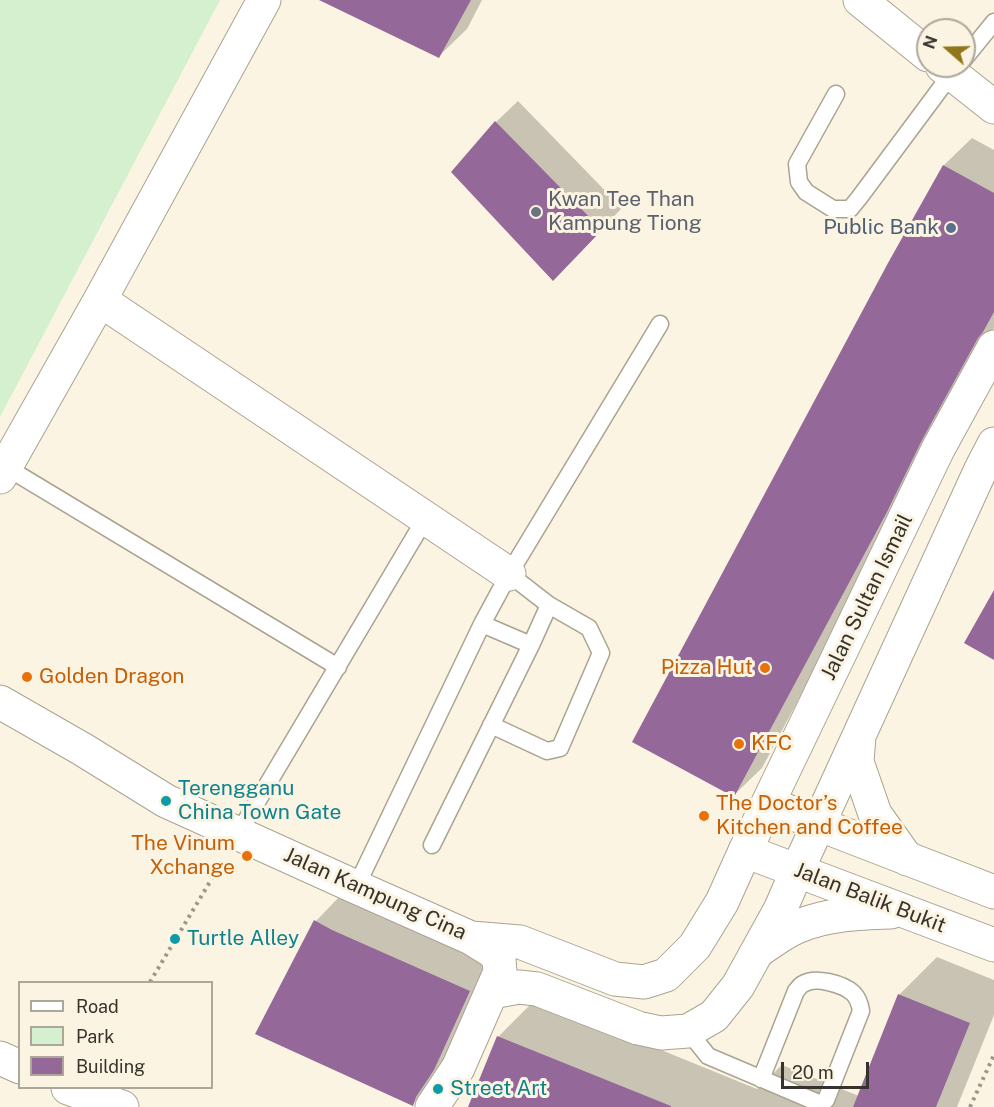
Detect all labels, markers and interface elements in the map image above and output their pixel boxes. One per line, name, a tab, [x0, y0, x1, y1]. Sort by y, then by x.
north arrow	[916, 18, 976, 78]
text: N	[919, 33, 942, 51]
place label: Kwan Tee Than Kampung Tiong	[548, 187, 702, 237]
marker: Kwan Tee Than Kampung Tiong	[529, 205, 543, 219]
place label: Public Bank	[823, 215, 939, 241]
marker: Public Bank	[944, 221, 958, 235]
street label: Jalan Sultan Ismail	[816, 510, 918, 684]
place label: Pizza Hut	[661, 655, 753, 681]
marker: Pizza Hut	[758, 661, 772, 675]
place label: Golden Dragon	[39, 664, 184, 690]
marker: Golden Dragon	[20, 670, 34, 684]
place label: KFC	[751, 731, 792, 757]
marker: KFC	[732, 737, 746, 751]
place label: Terengganu China Town Gate	[178, 776, 341, 826]
place label: The Doctor’s Kitchen and Coffee	[716, 791, 903, 841]
marker: Terengganu China Town Gate	[159, 794, 173, 808]
marker: The Doctor’s Kitchen and Coffee	[697, 809, 711, 823]
place label: The Vinum Xchange	[131, 831, 235, 881]
street label: Jalan Kampung Cina	[280, 842, 470, 946]
marker: The Vinum Xchange	[240, 849, 254, 863]
street label: Jalan Balik Bukit	[791, 857, 949, 939]
place label: Turtle Alley	[187, 926, 299, 952]
marker: Turtle Alley	[168, 932, 182, 946]
legend	[18, 981, 213, 1089]
text: Road	[76, 996, 119, 1017]
text: Park	[76, 1026, 114, 1047]
scale bar	[784, 1050, 872, 1088]
text: Building	[76, 1056, 145, 1077]
text: 20 m	[792, 1062, 834, 1083]
place label: Street Art	[450, 1076, 547, 1102]
marker: Street Art	[431, 1082, 445, 1096]

